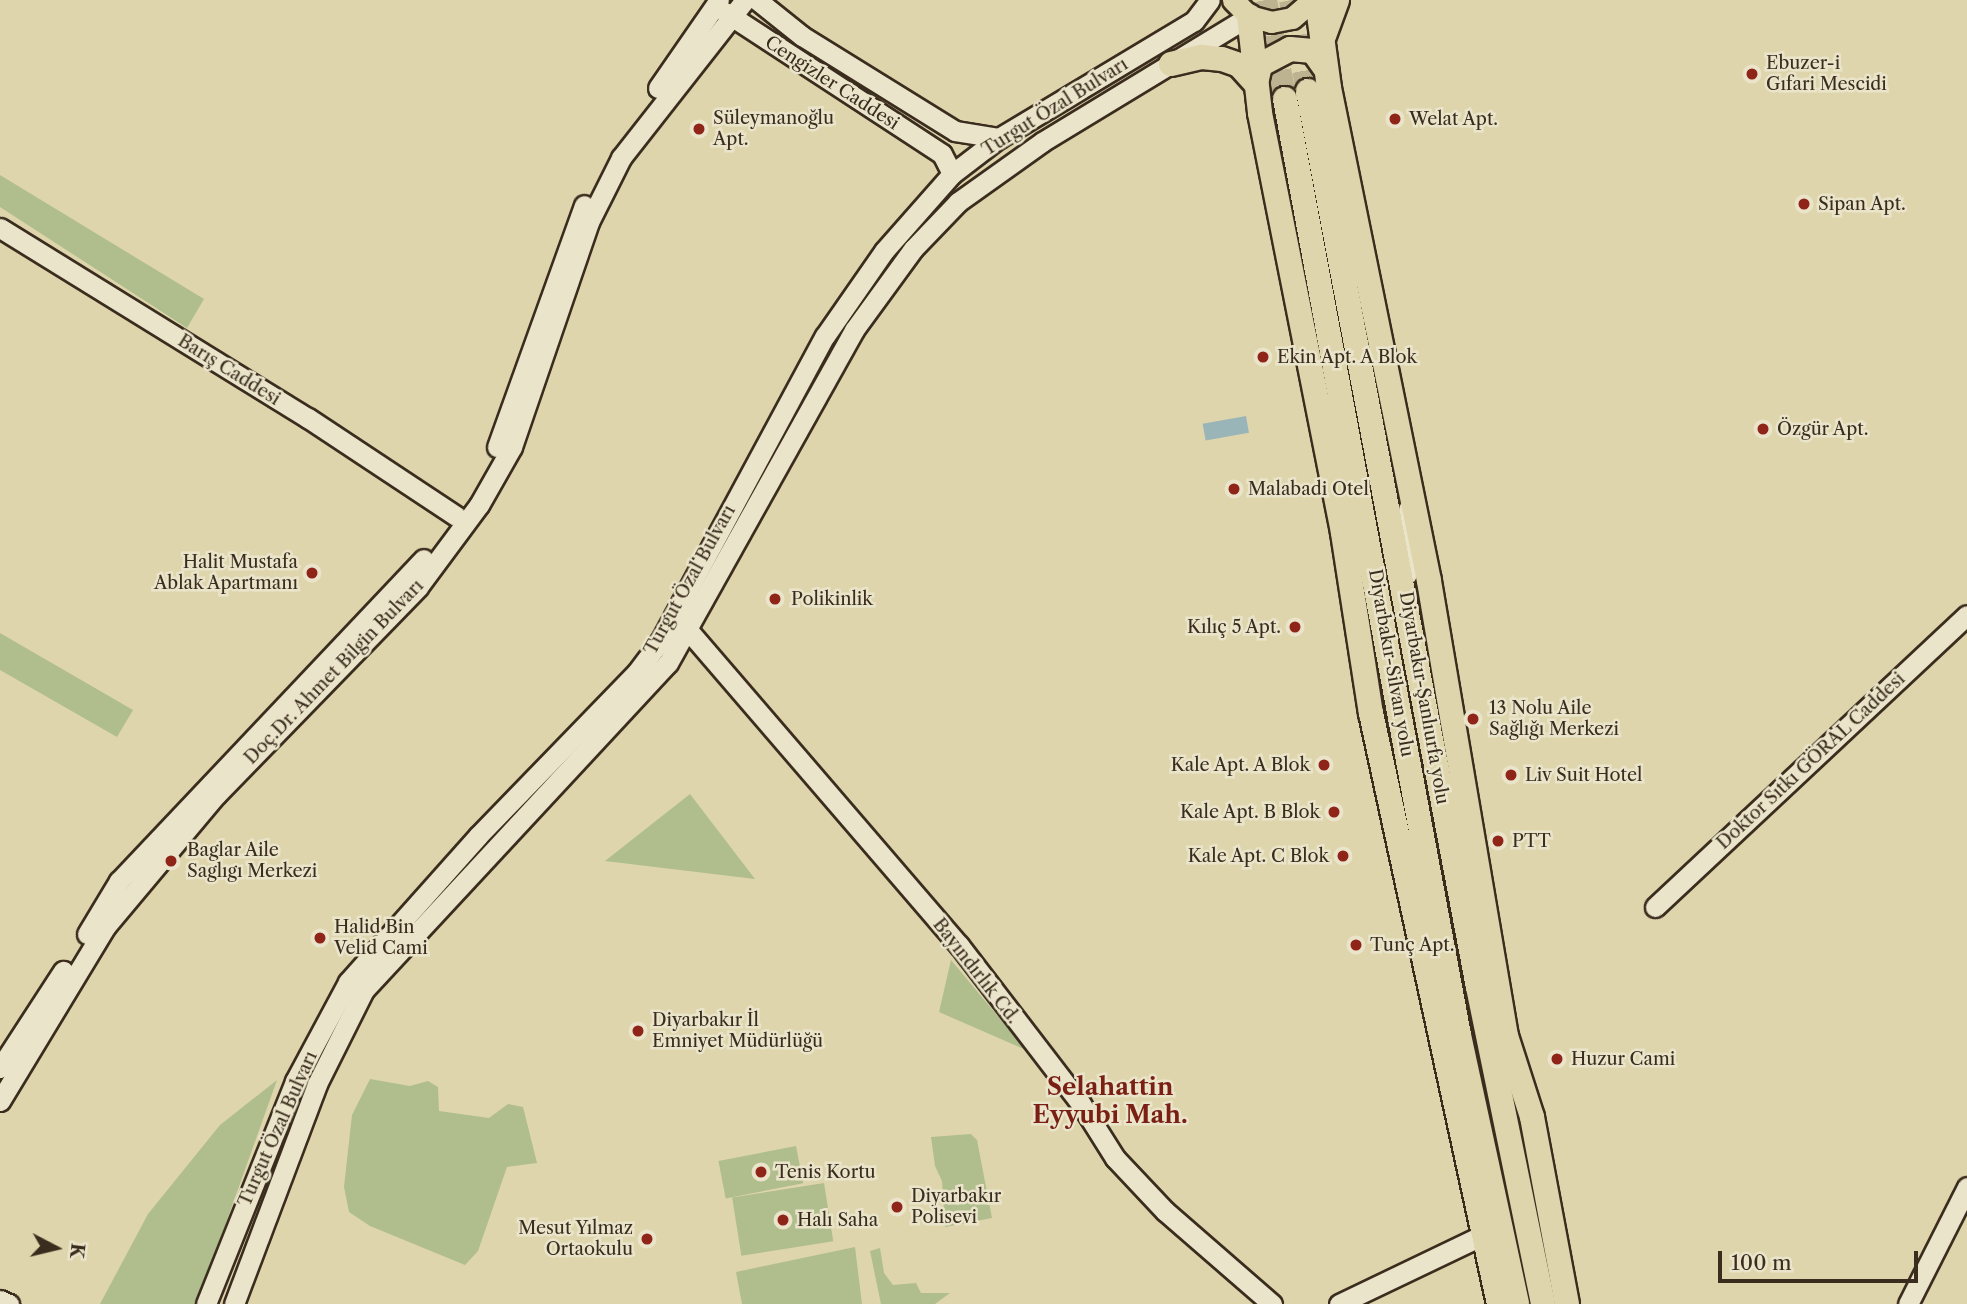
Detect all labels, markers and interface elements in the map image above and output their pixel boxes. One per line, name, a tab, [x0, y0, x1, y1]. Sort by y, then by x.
street label: Cengizler Caddesi	[761, 31, 903, 135]
street label: Turgut Özal Bulvarı	[978, 53, 1132, 161]
place label: Ebuzer-i Gıfari Mescidi	[1766, 53, 1887, 96]
marker: Ebuzer-i Gıfari Mescidi	[1744, 66, 1760, 82]
place label: Süleymanoğlu Apt.	[713, 108, 834, 150]
place label: Welat Apt.	[1409, 108, 1499, 130]
marker: Welat Apt.	[1387, 111, 1403, 127]
marker: Süleymanoğlu Apt.	[691, 121, 707, 137]
place label: Sipan Apt.	[1818, 193, 1906, 215]
marker: Sipan Apt.	[1796, 196, 1812, 212]
street label: Barış Caddesi	[174, 330, 284, 410]
place label: Ekin Apt. A Blok	[1277, 346, 1419, 368]
marker: Ekin Apt. A Blok	[1255, 349, 1271, 365]
place label: Özgür Apt.	[1777, 418, 1869, 440]
marker: Özgür Apt.	[1755, 421, 1771, 437]
place label: Malabadi Otel	[1248, 478, 1369, 500]
marker: Malabadi Otel	[1226, 481, 1242, 497]
street label: Turgut Özal Bulvarı	[640, 501, 740, 659]
place label: Halit Mustafa Ablak Apartmanı	[153, 552, 298, 594]
marker: Halit Mustafa Ablak Apartmanı	[304, 565, 320, 581]
street label: Diyarbakır-Silvan yolu	[1364, 567, 1418, 759]
street label: Doç.Dr. Ahmet Bilgin Bulvarı	[240, 575, 428, 769]
place label: Polikinlik	[791, 588, 873, 610]
marker: Polikinlik	[765, 589, 785, 609]
street label: Diyarbakır-Şanlıurfa yolu	[1395, 590, 1453, 806]
place label: Kılıç 5 Apt.	[1186, 616, 1281, 638]
marker: Kılıç 5 Apt.	[1287, 619, 1303, 635]
street label: Doktor Sıtkı GÖRAL Caddesi	[1712, 668, 1910, 854]
place label: 13 Nolu Aile Sağlığı Merkezi	[1489, 698, 1619, 740]
marker: 13 Nolu Aile Sağlığı Merkezi	[1463, 709, 1483, 729]
place label: Kale Apt. A Blok	[1169, 754, 1310, 776]
marker: Kale Apt. A Blok	[1316, 757, 1332, 773]
place label: Liv Suit Hotel	[1525, 764, 1643, 786]
marker: Liv Suit Hotel	[1503, 767, 1519, 783]
place label: Kale Apt. B Blok	[1179, 801, 1320, 823]
marker: Kale Apt. B Blok	[1326, 804, 1342, 820]
place label: PTT	[1512, 830, 1551, 852]
marker: PTT	[1490, 833, 1506, 849]
place label: Baglar Aile Saglıgı Merkezi	[187, 840, 317, 882]
place label: Kale Apt. C Blok	[1187, 845, 1329, 867]
marker: Kale Apt. C Blok	[1335, 848, 1351, 864]
marker: Baglar Aile Saglıgı Merkezi	[161, 851, 181, 871]
street label: Bayındırlık Cd.	[928, 914, 1024, 1028]
place label: Halid Bin Velid Cami	[334, 917, 428, 960]
marker: Halid Bin Velid Cami	[312, 930, 328, 946]
place label: Tunç Apt.	[1370, 934, 1455, 956]
marker: Tunç Apt.	[1348, 937, 1364, 953]
place label: Diyarbakır İl Emniyet Müdürlüğü	[652, 1010, 823, 1052]
marker: Diyarbakır İl Emniyet Müdürlüğü	[630, 1023, 646, 1039]
street label: Turgut Özal Bulvarı	[234, 1048, 322, 1210]
place label: Huzur Cami	[1571, 1048, 1676, 1070]
marker: Huzur Cami	[1549, 1051, 1565, 1067]
district label: Selahattin Eyyubi Mah.	[1032, 1073, 1188, 1129]
place label: Tenis Kortu	[775, 1161, 876, 1183]
marker: Tenis Kortu	[753, 1164, 769, 1180]
place label: Diyarbakır Polisevi	[911, 1186, 1001, 1228]
marker: Diyarbakır Polisevi	[889, 1199, 905, 1215]
place label: Halı Saha	[797, 1209, 878, 1231]
marker: Halı Saha	[775, 1212, 791, 1228]
north arrow	[21, 1213, 91, 1283]
place label: Mesut Yılmaz Ortaokulu	[518, 1218, 633, 1260]
marker: Mesut Yılmaz Ortaokulu	[639, 1231, 655, 1247]
scale bar	[1722, 1238, 1922, 1282]
text: K	[65, 1242, 90, 1260]
text: 100 m	[1731, 1250, 1792, 1275]

